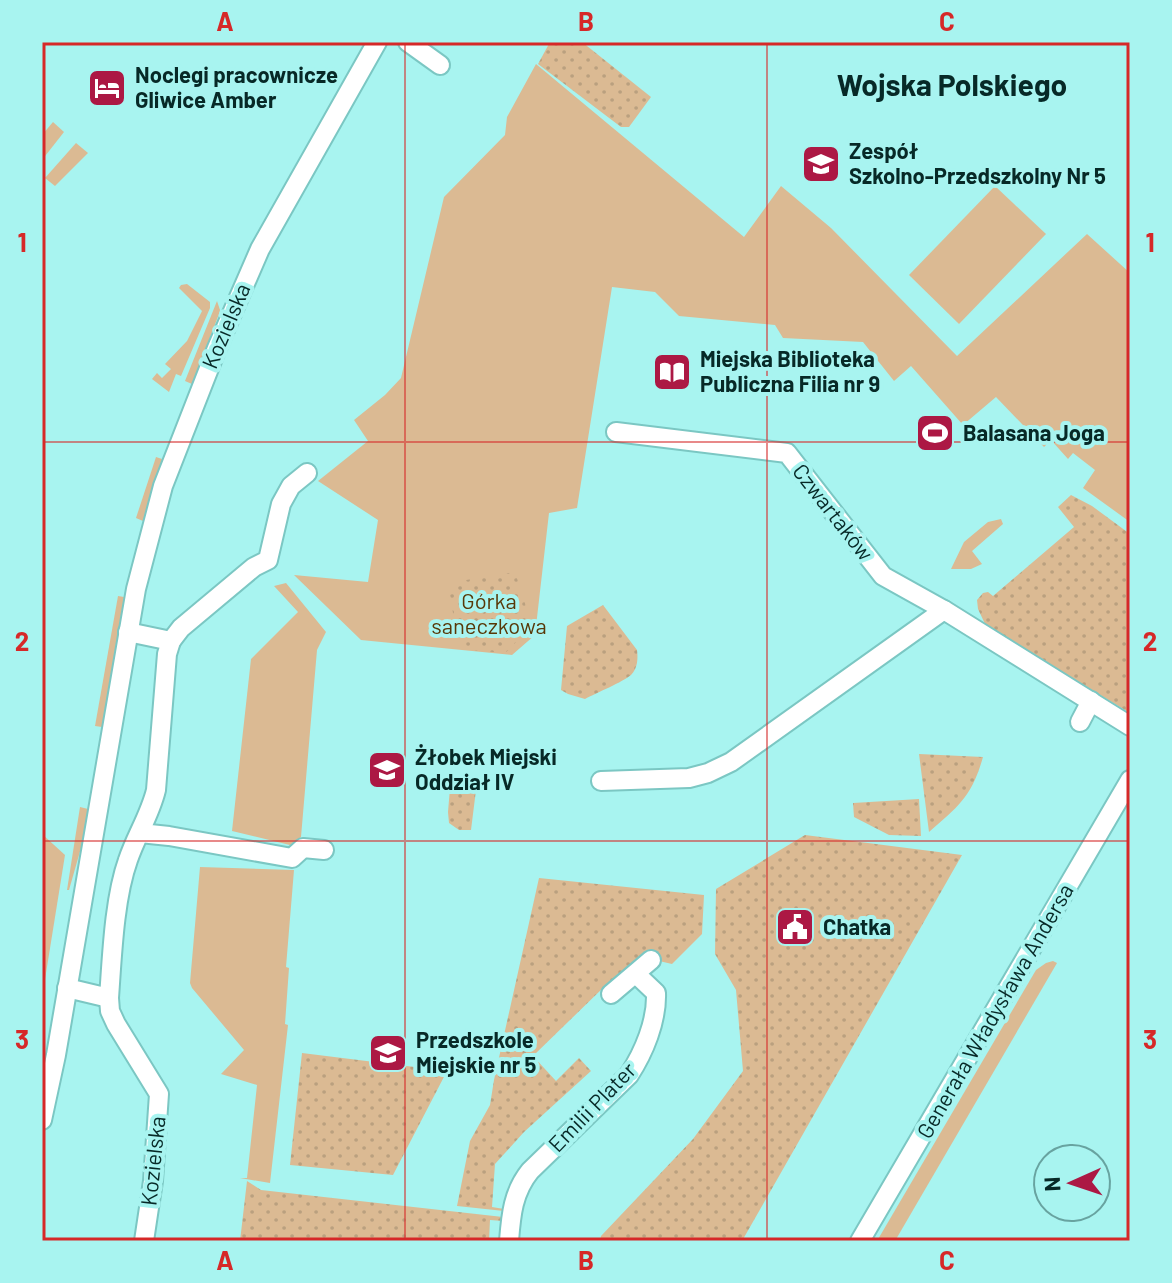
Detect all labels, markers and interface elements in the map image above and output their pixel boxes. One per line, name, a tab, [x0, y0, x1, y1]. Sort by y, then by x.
text: A	[216, 5, 234, 36]
text: B	[578, 5, 594, 36]
text: C	[939, 5, 955, 36]
place label: Noclegi pracownicze Gliwice Amber	[135, 61, 338, 112]
district label: Wojska Polskiego	[837, 66, 1067, 102]
hotel icon: Noclegi pracownicze Gliwice Amber	[86, 67, 128, 109]
place label: Zespół Szkolno-Przedszkolny Nr 5	[849, 137, 1106, 188]
school or university icon: Zespół Szkolno-Przedszkolny Nr 5	[800, 143, 842, 185]
text: 1	[17, 226, 27, 257]
text: 1	[1145, 226, 1155, 257]
street label: Kozielska	[196, 279, 255, 372]
place label: Miejska Biblioteka Publiczna Filia nr 9	[700, 345, 880, 396]
library icon: Miejska Biblioteka Publiczna Filia nr 9	[651, 351, 693, 393]
sports icon: Balasana Joga	[914, 412, 956, 454]
place label: Balasana Joga	[963, 419, 1105, 445]
street label: Czwartaków	[788, 458, 880, 565]
park label: Górka saneczkowa	[431, 587, 547, 638]
text: 2	[15, 625, 29, 656]
text: 2	[1143, 625, 1157, 656]
place label: Żłobek Miejski Oddział IV	[415, 743, 557, 794]
school or university icon: Żłobek Miejski Oddział IV	[366, 749, 408, 791]
street label: Generała Władysława Andersa	[910, 879, 1078, 1142]
public building icon: Chatka	[774, 906, 816, 948]
place label: Chatka	[823, 913, 891, 939]
text: 3	[15, 1023, 29, 1054]
text: 3	[1143, 1023, 1157, 1054]
place label: Przedszkole Miejskie nr 5	[416, 1026, 537, 1077]
school or university icon: Przedszkole Miejskie nr 5	[367, 1032, 409, 1074]
street label: Emilii Plater	[542, 1056, 640, 1157]
street label: Kozielska	[134, 1115, 170, 1207]
north arrow	[1032, 1143, 1112, 1223]
text: N	[1038, 1176, 1064, 1192]
text: A	[216, 1244, 234, 1275]
text: B	[578, 1244, 594, 1275]
text: C	[939, 1244, 955, 1275]

